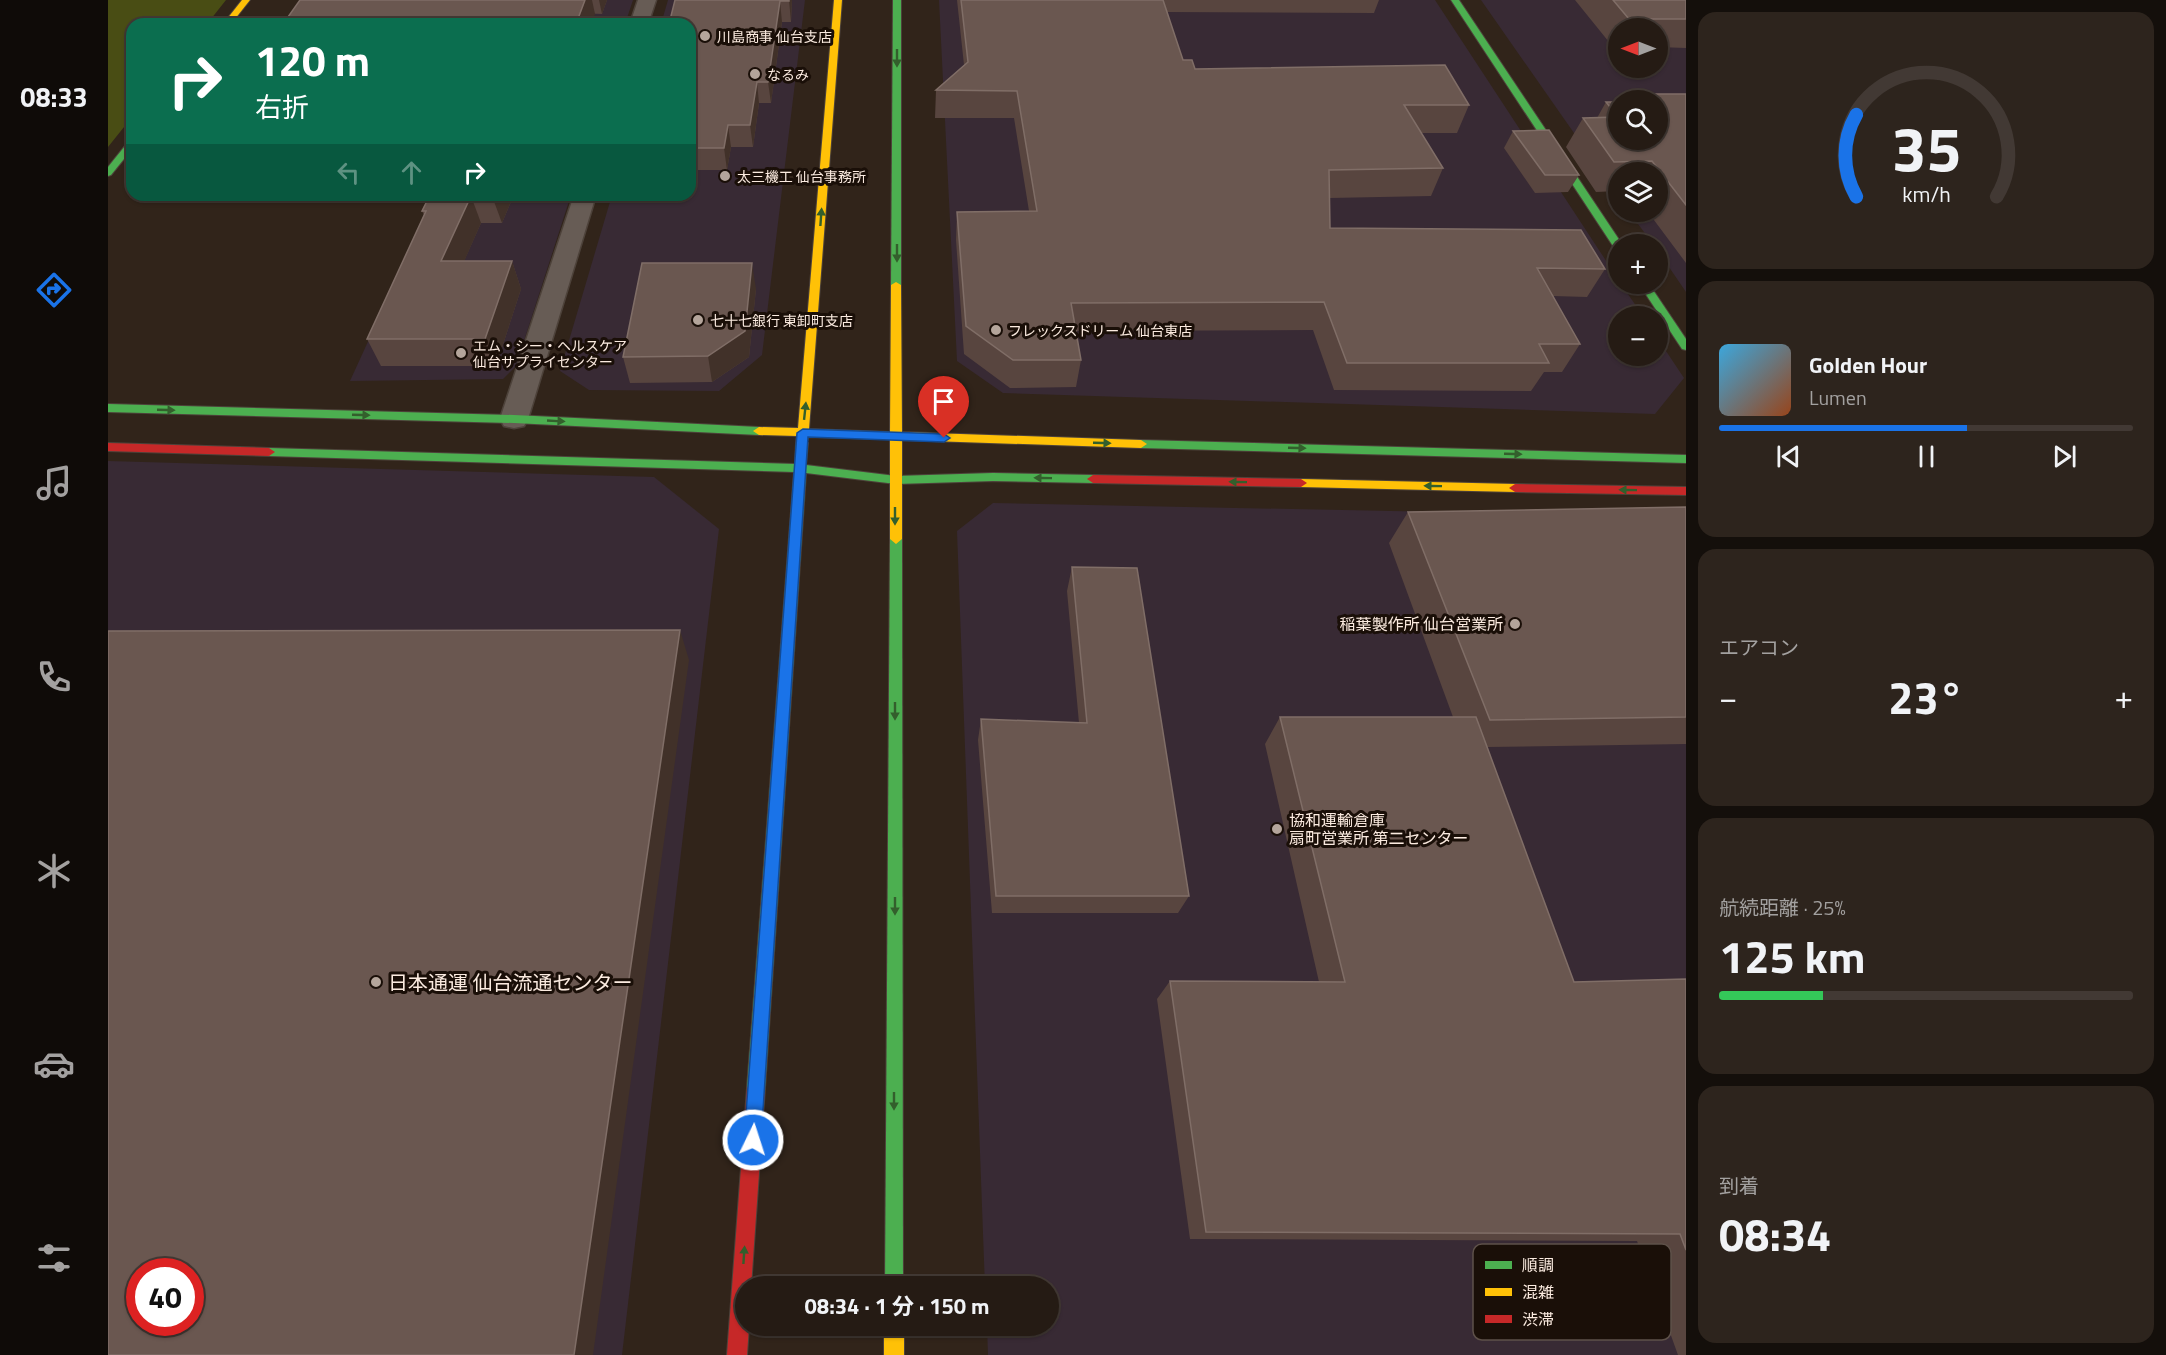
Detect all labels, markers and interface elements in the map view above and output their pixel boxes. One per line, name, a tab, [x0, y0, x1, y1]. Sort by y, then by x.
north arrow	[1608, 18, 1668, 78]
map controls	[1608, 18, 1668, 366]
place label: 川島商事 仙台支店	[717, 26, 832, 47]
text: 120 m	[255, 28, 370, 92]
marker: 川島商事 仙台支店	[698, 29, 712, 43]
icon: right	[156, 42, 234, 120]
one-way arrow	[892, 49, 902, 68]
place label: なるみ	[767, 64, 809, 85]
marker: なるみ	[748, 67, 762, 81]
text: 08:33	[20, 76, 88, 117]
text: 右折	[255, 86, 309, 127]
button: search	[1608, 90, 1668, 150]
text: 35	[1891, 100, 1961, 195]
icon: left	[332, 156, 365, 189]
icon: ahead	[395, 156, 428, 189]
icon: right	[458, 156, 491, 189]
button: layers	[1608, 162, 1668, 222]
place label: 太三機工 仙台事務所	[737, 166, 866, 187]
marker: 太三機工 仙台事務所	[718, 169, 732, 183]
text: km/h	[1902, 179, 1950, 211]
one-way arrow	[816, 207, 826, 226]
button: +	[1608, 234, 1668, 294]
one-way arrow	[892, 244, 902, 263]
icon: directions	[33, 269, 75, 311]
button: −	[1608, 306, 1668, 366]
place label: 七十七銀行 東卸町支店	[710, 310, 853, 331]
marker: 七十七銀行 東卸町支店	[691, 313, 705, 327]
place label: フレックスドリーム 仙台東店	[1008, 320, 1192, 341]
marker: フレックスドリーム 仙台東店	[989, 323, 1003, 337]
place label: エム・シー・ヘルスケア 仙台サプライセンター	[473, 335, 627, 372]
marker: エム・シー・ヘルスケア 仙台サプライセンター	[454, 346, 468, 360]
text: Golden Hour	[1809, 348, 1927, 382]
pin	[918, 376, 969, 438]
text: Lumen	[1809, 382, 1867, 413]
icon: arrive	[927, 385, 960, 418]
one-way arrow	[800, 401, 810, 420]
one-way arrow	[157, 405, 176, 415]
one-way arrow	[352, 410, 371, 420]
one-way arrow	[547, 417, 566, 426]
one-way arrow	[1093, 438, 1112, 447]
icon: previous	[1772, 440, 1805, 473]
icon: pause	[1910, 440, 1943, 473]
icon: next	[2048, 440, 2081, 473]
one-way arrow	[1288, 443, 1307, 453]
one-way arrow	[1504, 450, 1523, 459]
icon: music	[33, 462, 75, 504]
one-way arrow	[1033, 473, 1052, 482]
one-way arrow	[1228, 477, 1247, 486]
one-way arrow	[1423, 481, 1442, 491]
one-way arrow	[1618, 485, 1637, 495]
one-way arrow	[890, 507, 900, 526]
place label: 稲葉製作所 仙台営業所	[1339, 612, 1503, 636]
marker: 稲葉製作所 仙台営業所	[1508, 617, 1522, 631]
text: エアコン	[1719, 632, 1799, 663]
icon: phone	[33, 656, 75, 698]
text: 23°	[1888, 663, 1964, 731]
text: −	[1719, 672, 1737, 722]
text: +	[2115, 672, 2133, 722]
one-way arrow	[890, 702, 900, 721]
place label: 協和運輸倉庫 扇町営業所 第二センター	[1289, 808, 1469, 850]
marker: 協和運輸倉庫 扇町営業所 第二センター	[1270, 822, 1284, 836]
icon: climate	[33, 850, 75, 892]
text: 航続距離 · 25%	[1719, 892, 1846, 923]
one-way arrow	[890, 897, 900, 916]
text: 125 km	[1719, 922, 1865, 990]
place label: 日本通運 仙台流通センター	[388, 967, 632, 998]
marker: 日本通運 仙台流通センター	[369, 975, 383, 989]
icon: car	[33, 1043, 75, 1085]
one-way arrow	[889, 1092, 899, 1111]
position arrow	[721, 1108, 785, 1172]
text: 到着	[1719, 1170, 1759, 1201]
text: 08:34	[1719, 1200, 1831, 1268]
icon: filters	[33, 1237, 75, 1279]
legend	[1473, 1244, 1671, 1340]
one-way arrow	[739, 1245, 749, 1264]
text: 順調	[1522, 1253, 1554, 1277]
speed limit sign: 40	[126, 1258, 204, 1336]
text: 混雑	[1522, 1280, 1554, 1304]
text: 08:34 · 1 分 · 150 m	[805, 1289, 989, 1323]
text: 渋滞	[1522, 1307, 1554, 1331]

